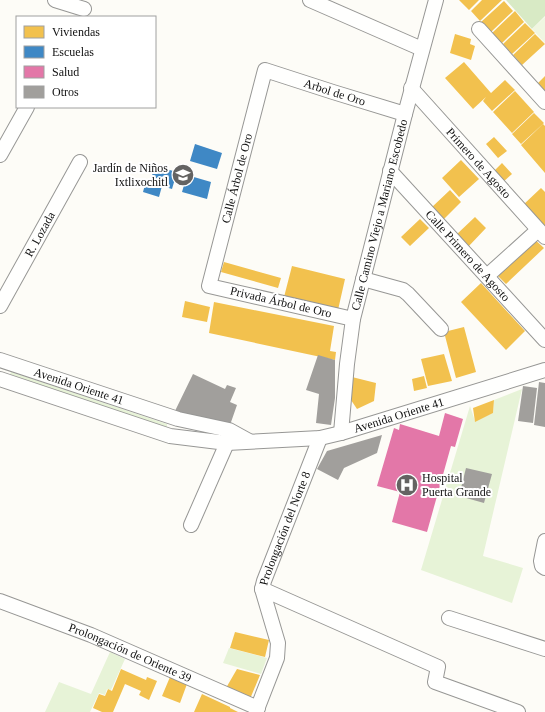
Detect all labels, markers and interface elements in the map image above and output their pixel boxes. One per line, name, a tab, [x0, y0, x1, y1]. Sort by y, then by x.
legend	[16, 16, 156, 108]
text: Viviendas	[52, 25, 100, 39]
text: Escuelas	[52, 45, 94, 59]
text: Salud	[52, 65, 79, 79]
street label: Arbol de Oro	[302, 76, 367, 109]
text: Otros	[52, 85, 79, 99]
street label: Calle Camino Viejo a Mariano Escobedo	[348, 118, 410, 312]
street label: Primero de Agosto	[443, 125, 514, 201]
street label: Calle Árbol de Oro	[219, 132, 255, 225]
place label: Jardín de Niños Ixtlixochitl	[93, 161, 169, 189]
school or university icon: Jardín de Niños Ixtlixochitl	[170, 162, 196, 188]
street label: Calle Primero de Agosto	[423, 207, 513, 304]
street label: R. Lozada	[22, 209, 58, 259]
street label: Privada Árbol de Oro	[229, 284, 333, 320]
street label: Avenida Oriente 41	[32, 365, 126, 408]
street label: Avenida Oriente 41	[352, 395, 446, 436]
street label: Prolongación del Norte 8	[256, 470, 313, 587]
place label: Hospital Puerta Grande	[422, 471, 491, 499]
hospital icon: Hospital Puerta Grande	[394, 472, 420, 498]
street label: Prolongación de Oriente 39	[67, 620, 194, 685]

